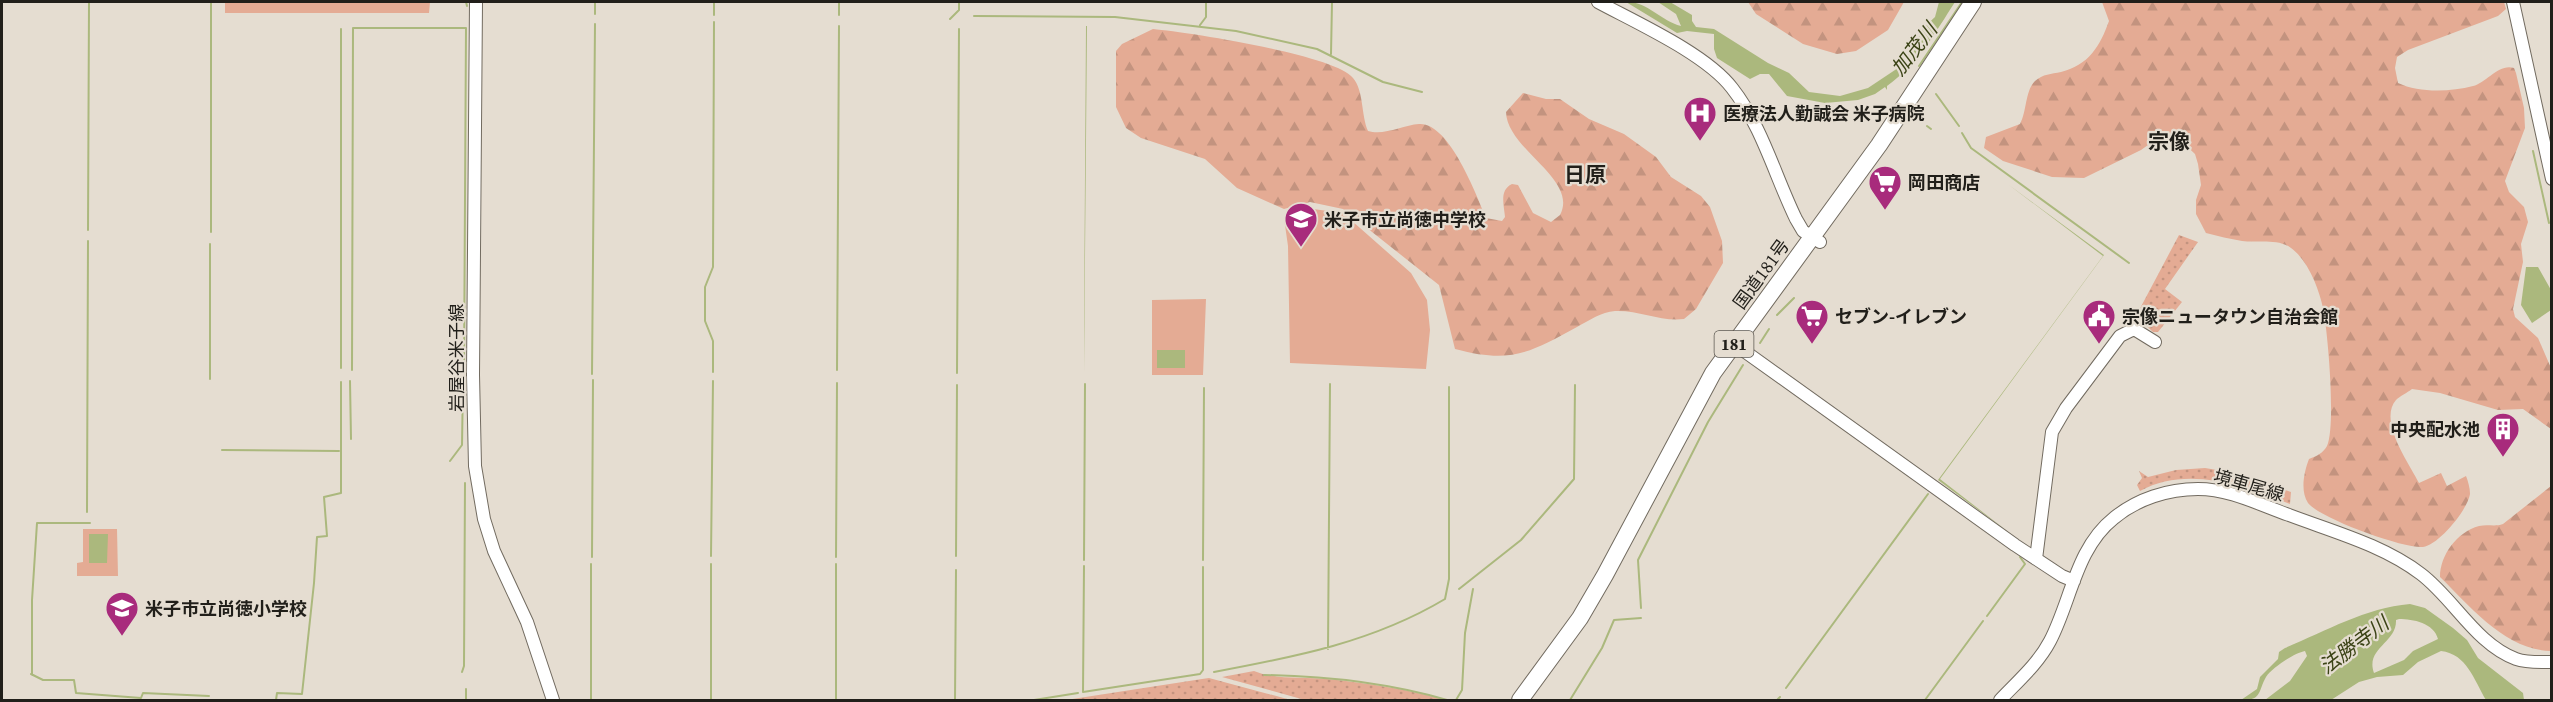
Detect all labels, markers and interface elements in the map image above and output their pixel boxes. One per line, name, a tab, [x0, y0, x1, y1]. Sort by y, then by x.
water label: 加茂川	[1884, 15, 1945, 81]
hospital icon: 医療法人勤誠会 米子病院	[1682, 95, 1718, 142]
place label: 医療法人勤誠会 米子病院	[1723, 101, 1925, 126]
district label: 宗像	[2148, 127, 2190, 156]
district label: 日原	[1564, 160, 1606, 189]
supermarket icon: 岡田商店	[1867, 164, 1903, 211]
place label: 岡田商店	[1908, 170, 1980, 195]
school or university icon: 米子市立尚徳中学校	[1283, 201, 1319, 248]
place label: 米子市立尚徳中学校	[1324, 207, 1486, 232]
street label: 国道181号	[1727, 234, 1795, 314]
supermarket icon: セブン-イレブン	[1794, 298, 1830, 345]
public building icon: 宗像ニュータウン自治会館	[2081, 298, 2117, 345]
street label: 岩屋谷米子線	[444, 304, 469, 412]
place label: セブン-イレブン	[1835, 304, 1967, 329]
place label: 宗像ニュータウン自治会館	[2122, 304, 2338, 329]
road number: 181	[1714, 331, 1754, 357]
building icon: 中央配水池	[2485, 411, 2521, 458]
place label: 中央配水池	[2390, 417, 2480, 442]
street label: 境車尾線	[2211, 463, 2287, 507]
school or university icon: 米子市立尚徳小学校	[104, 590, 140, 637]
place label: 米子市立尚徳小学校	[145, 596, 307, 621]
water label: 法勝寺川	[2314, 609, 2396, 680]

